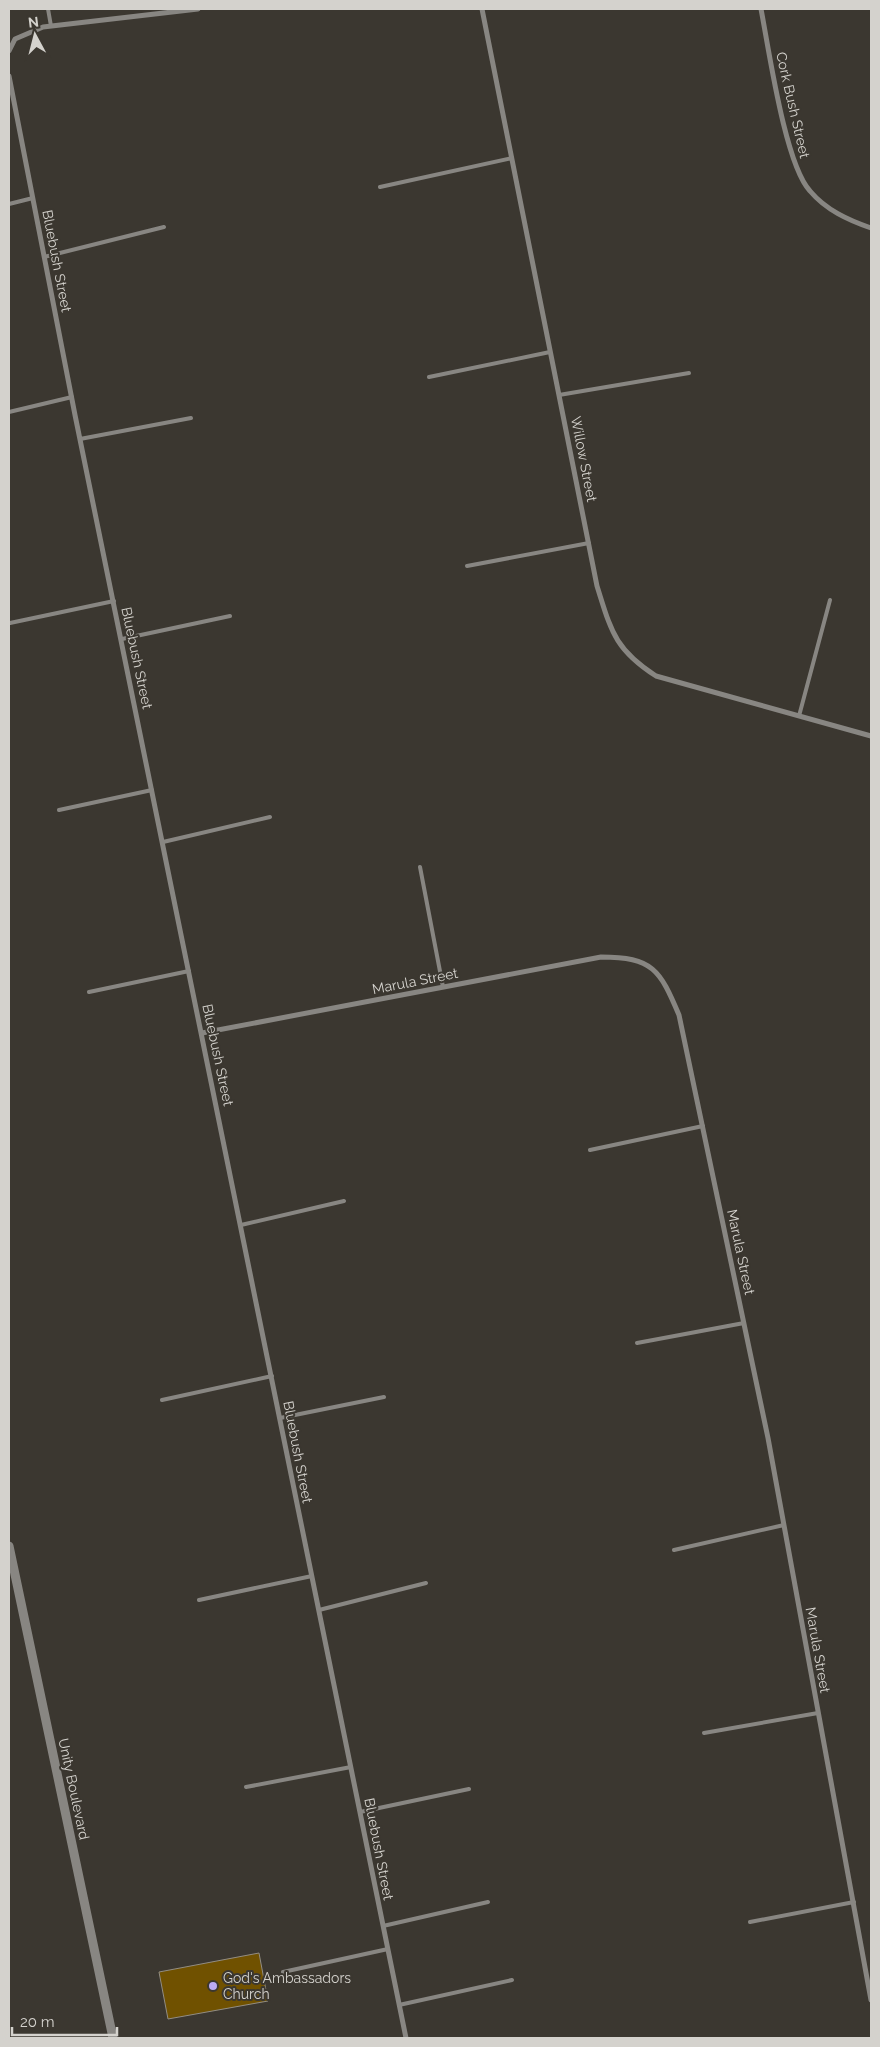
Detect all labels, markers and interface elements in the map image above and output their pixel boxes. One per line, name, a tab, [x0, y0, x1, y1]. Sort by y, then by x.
north arrow	[10, 10, 60, 60]
text: N	[27, 14, 40, 31]
street label: Cork Bush Street	[773, 50, 813, 160]
street label: Bluebush Street	[39, 208, 75, 314]
street label: Willow Street	[568, 415, 600, 503]
street label: Bluebush Street	[118, 606, 156, 711]
street label: Marula Street	[371, 965, 459, 997]
street label: Bluebush Street	[199, 1003, 237, 1108]
street label: Marula Street	[724, 1208, 758, 1296]
street label: Bluebush Street	[280, 1399, 316, 1505]
street label: Marula Street	[803, 1606, 833, 1694]
street label: Unity Boulevard	[55, 1737, 93, 1841]
street label: Bluebush Street	[361, 1796, 397, 1902]
place label: God's Ambassadors Church	[223, 1970, 351, 2002]
marker: God's Ambassadors Church	[207, 1980, 219, 1992]
scale bar	[12, 2004, 118, 2036]
text: 20 m	[20, 2013, 55, 2031]

